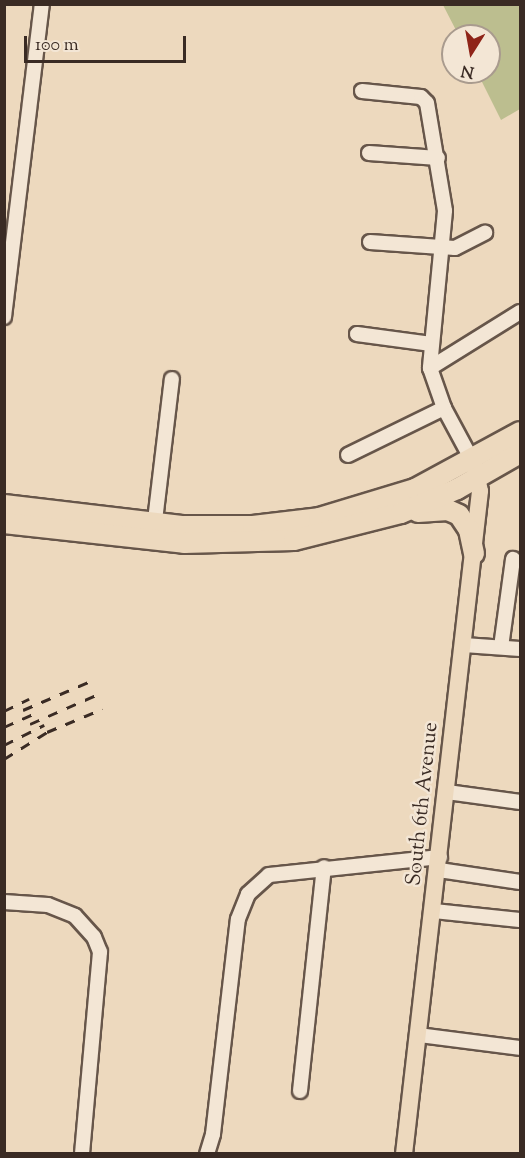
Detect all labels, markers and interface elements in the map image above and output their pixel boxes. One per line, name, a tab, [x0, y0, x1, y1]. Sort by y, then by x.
scale bar	[27, 24, 189, 62]
north arrow	[441, 24, 501, 84]
text: 100 m	[35, 33, 79, 59]
text: N	[459, 58, 476, 83]
street label: South 6th Avenue	[402, 721, 444, 887]

